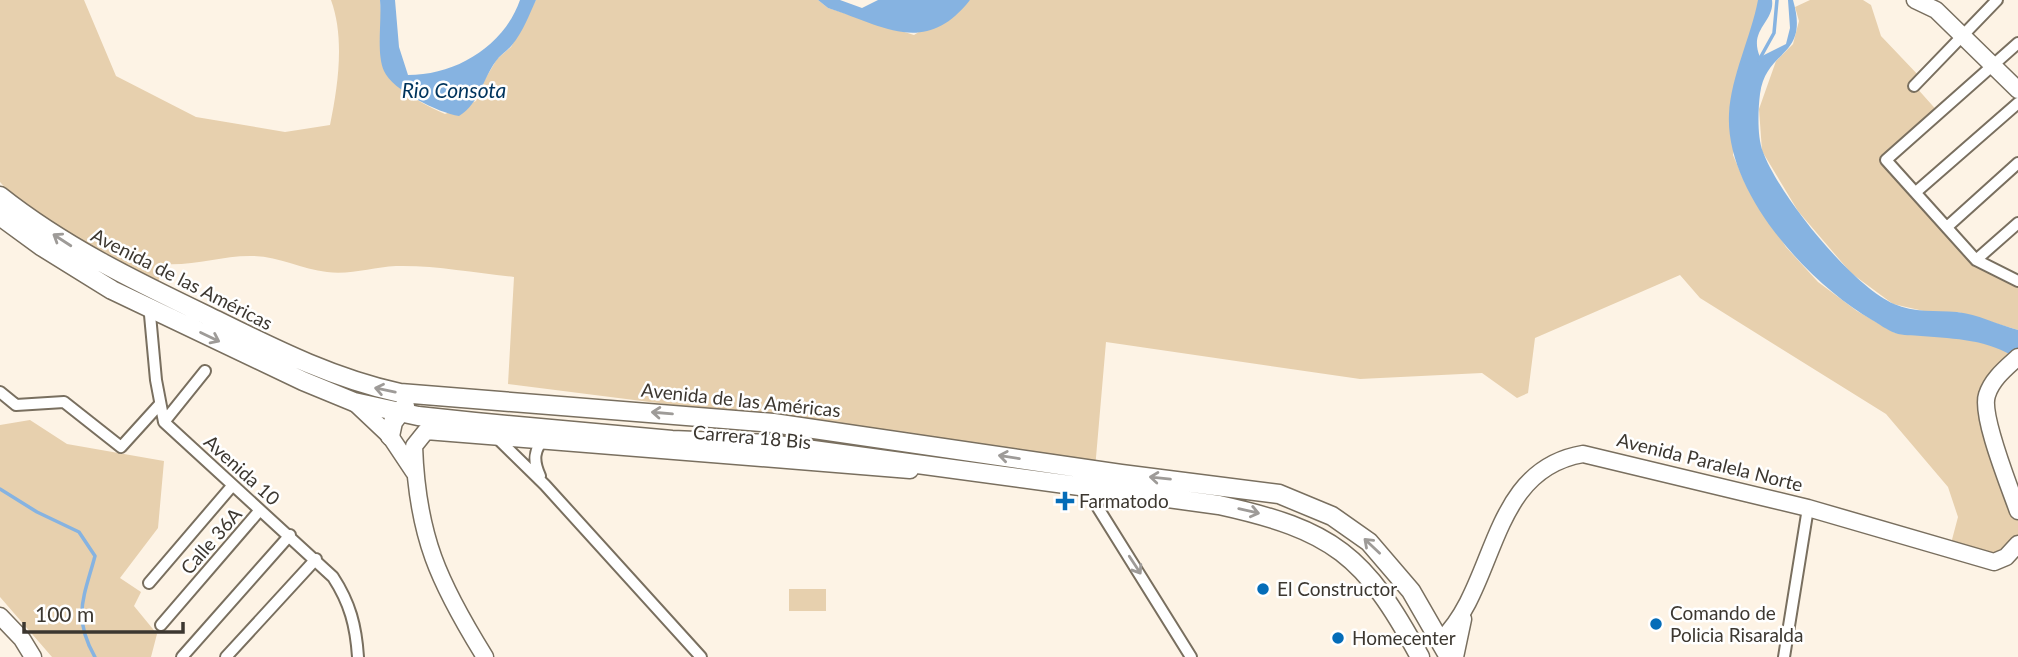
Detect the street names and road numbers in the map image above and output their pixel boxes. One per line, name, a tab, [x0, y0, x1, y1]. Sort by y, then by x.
street label: Avenida de las Américas	[88, 223, 277, 334]
street label: Avenida de las Américas	[640, 378, 842, 421]
street label: Carrera 18 Bis	[692, 420, 812, 453]
street label: Avenida Paralela Norte	[1615, 427, 1805, 496]
street label: Avenida 10	[200, 430, 285, 510]
street label: Calle 36A	[175, 502, 246, 579]

